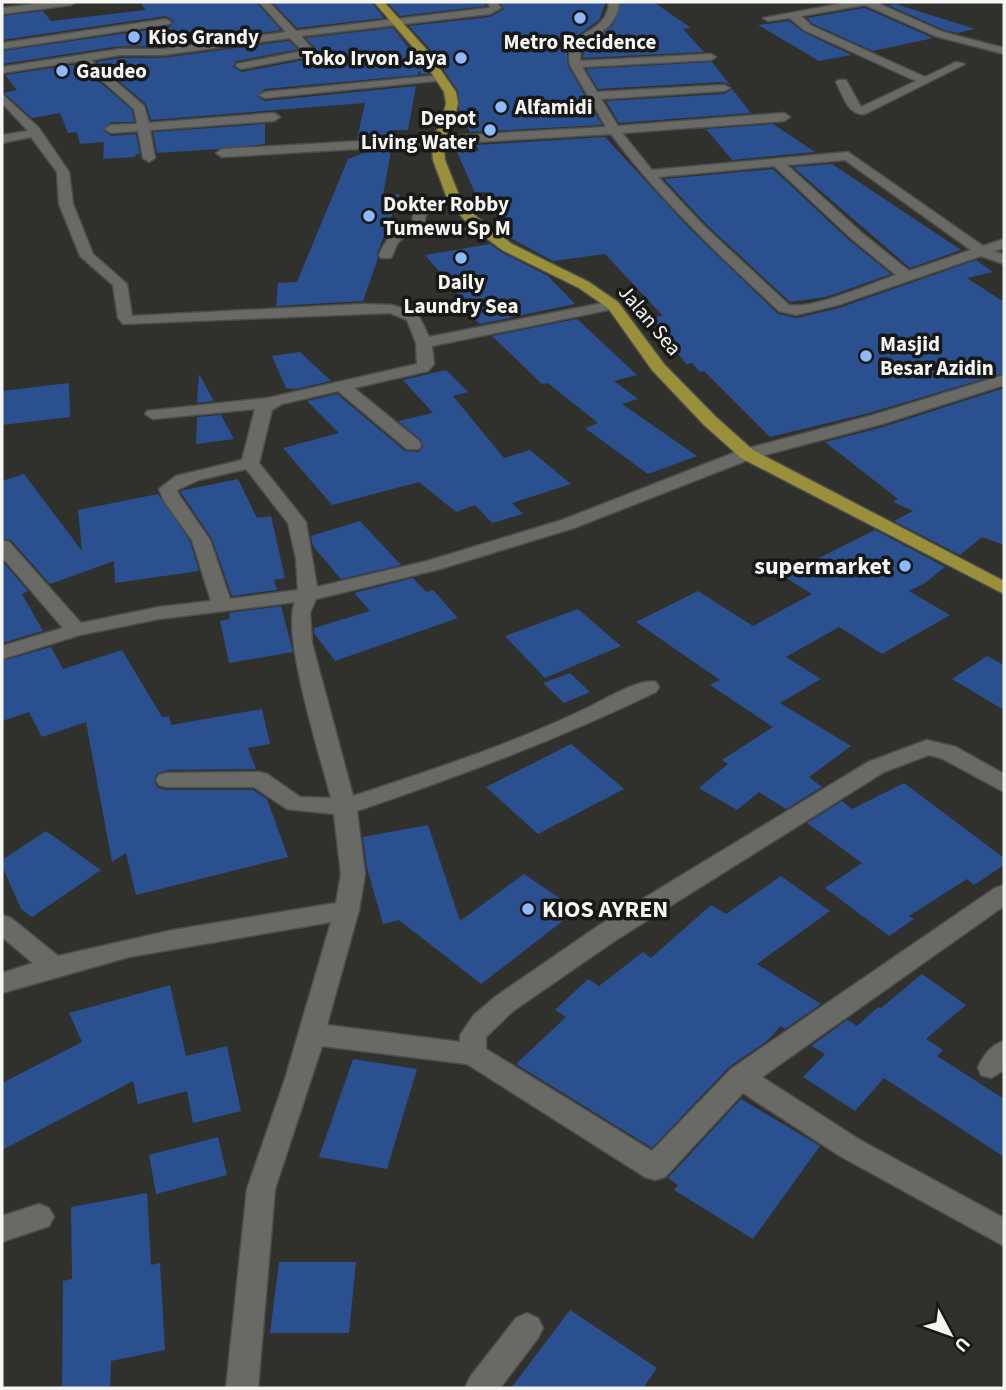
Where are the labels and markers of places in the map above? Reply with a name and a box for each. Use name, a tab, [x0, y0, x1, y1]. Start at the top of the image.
marker: Metro Recidence	[572, 10, 588, 26]
place label: Kios Grandy	[148, 22, 259, 52]
place label: Metro Recidence	[504, 27, 657, 57]
marker: Kios Grandy	[126, 29, 142, 45]
place label: Toko Irvon Jaya	[302, 43, 447, 73]
marker: Toko Irvon Jaya	[453, 50, 469, 66]
place label: Gaudeo	[76, 56, 147, 86]
marker: Gaudeo	[54, 63, 70, 79]
place label: Alfamidi	[514, 92, 592, 122]
marker: Alfamidi	[493, 99, 509, 115]
place label: Depot Living Water	[361, 103, 477, 157]
marker: Depot Living Water	[482, 122, 498, 138]
place label: Dokter Robby Tumewu Sp M	[383, 189, 511, 243]
marker: Dokter Robby Tumewu Sp M	[361, 208, 377, 224]
marker: Daily Laundry Sea	[453, 250, 469, 266]
place label: Daily Laundry Sea	[404, 267, 518, 321]
place label: Masjid Besar Azidin	[880, 329, 994, 383]
marker: Masjid Besar Azidin	[858, 348, 874, 364]
place label: supermarket	[754, 549, 891, 584]
marker: supermarket	[897, 558, 913, 574]
place label: KIOS AYREN	[542, 892, 668, 927]
marker: KIOS AYREN	[520, 901, 536, 917]

